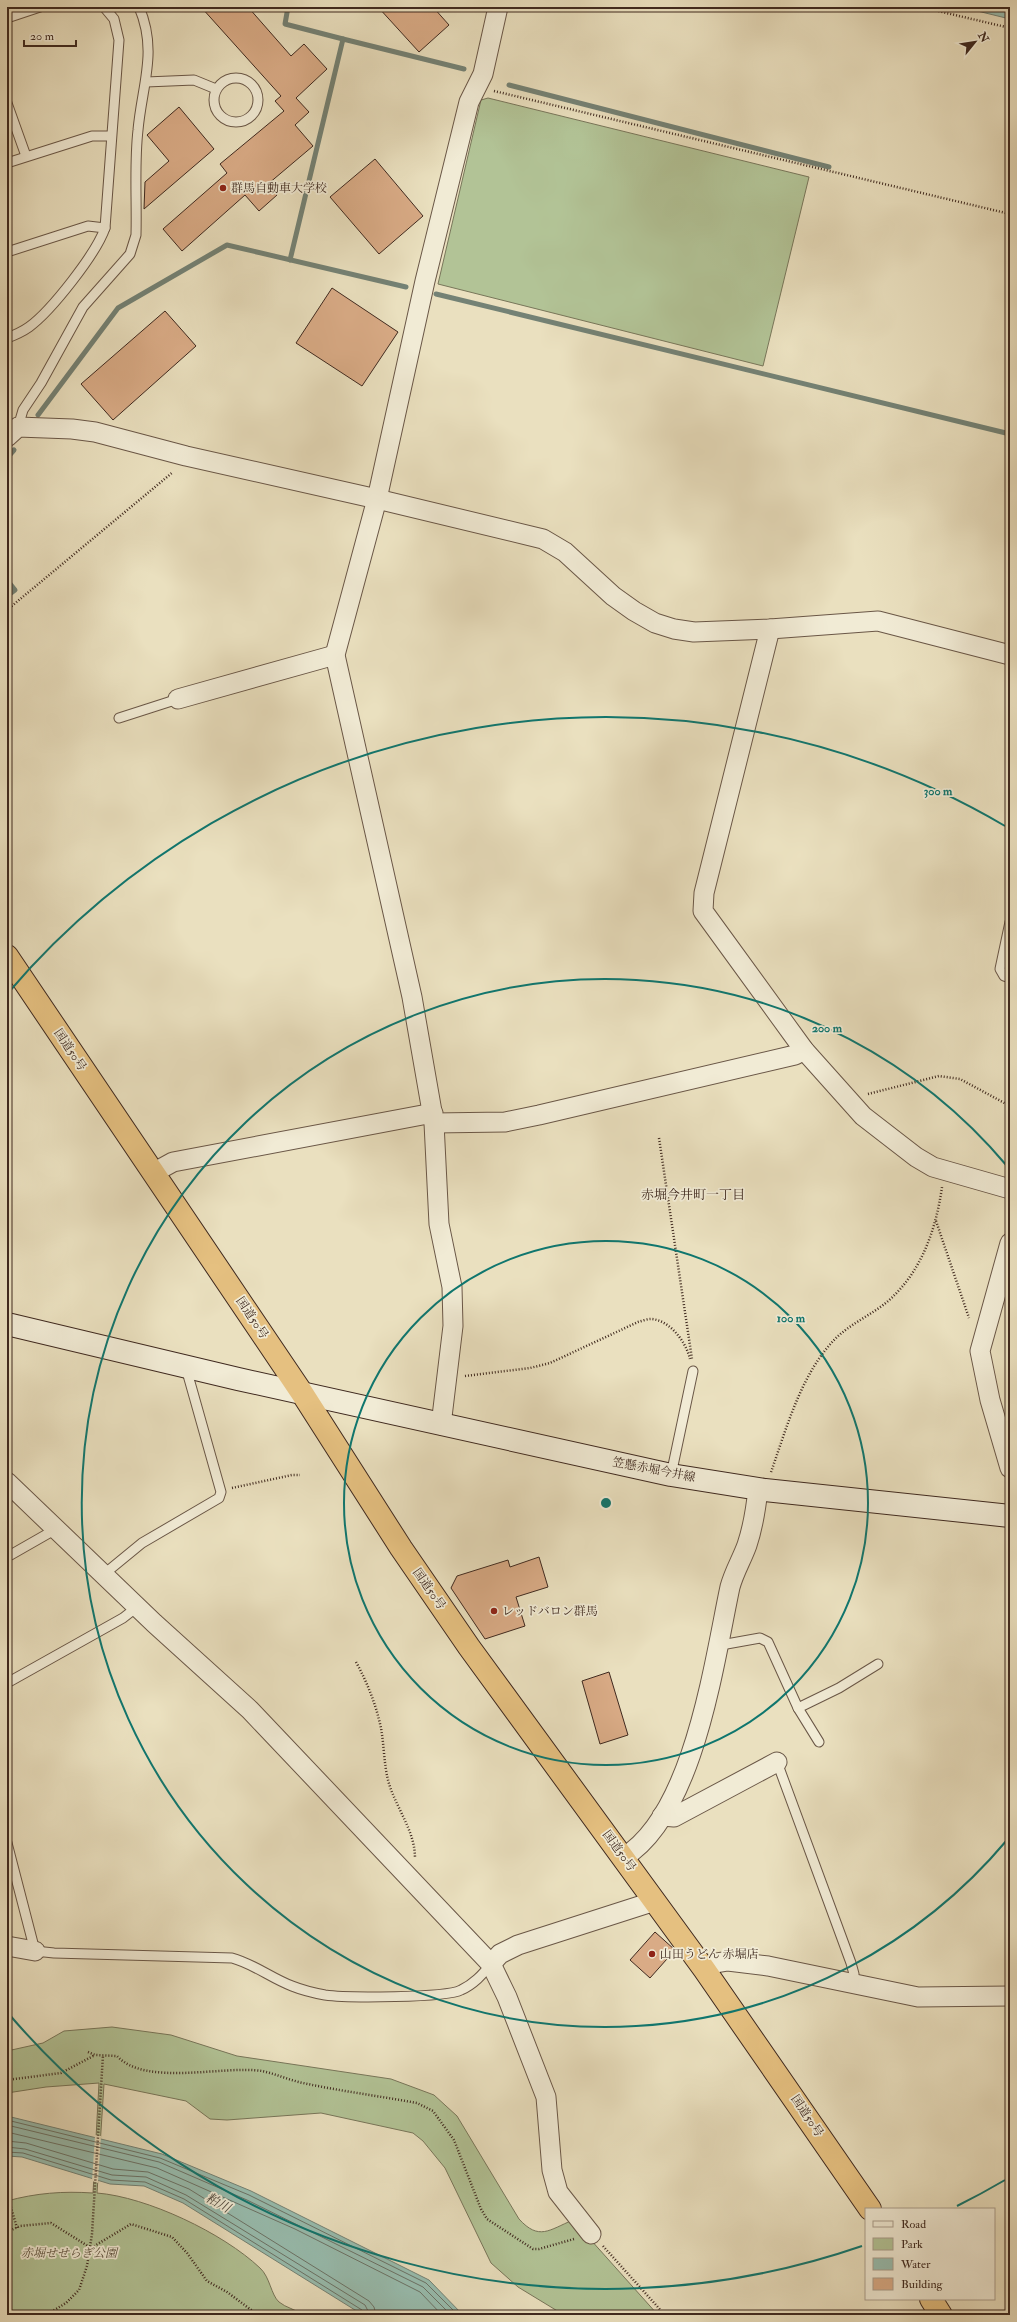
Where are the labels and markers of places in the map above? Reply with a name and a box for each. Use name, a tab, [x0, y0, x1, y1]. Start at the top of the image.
place label: 群馬自動車大学校	[231, 181, 327, 196]
marker: 群馬自動車大学校	[218, 183, 228, 193]
centre of rings	[599, 1496, 613, 1510]
place label: レッドバロン群馬	[502, 1604, 598, 1619]
marker: レッドバロン群馬	[489, 1606, 499, 1616]
place label: 山田うどん 赤堀店	[660, 1947, 759, 1962]
marker: 山田うどん 赤堀店	[647, 1949, 657, 1959]

